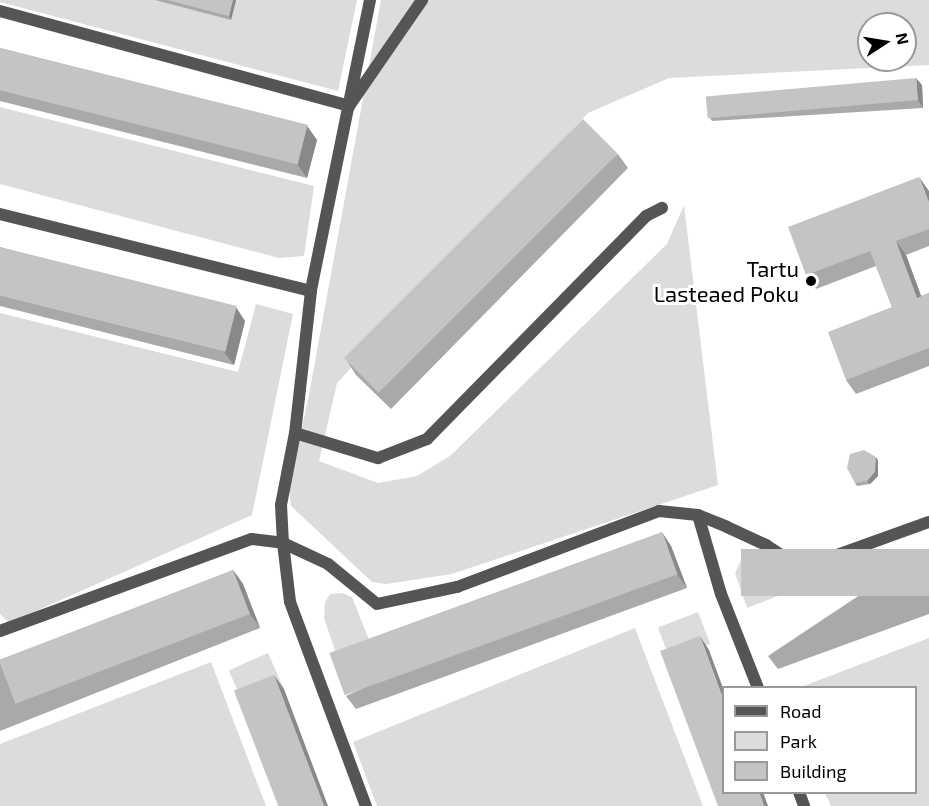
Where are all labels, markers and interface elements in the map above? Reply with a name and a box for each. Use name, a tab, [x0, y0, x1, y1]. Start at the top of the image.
north arrow	[857, 12, 917, 72]
text: N	[893, 31, 914, 46]
place label: Tartu Lasteaed Poku	[654, 255, 799, 306]
marker: Tartu Lasteaed Poku	[804, 274, 818, 288]
legend	[722, 686, 917, 794]
text: Road	[780, 700, 821, 722]
text: Park	[780, 730, 817, 752]
text: Building	[780, 760, 847, 782]

